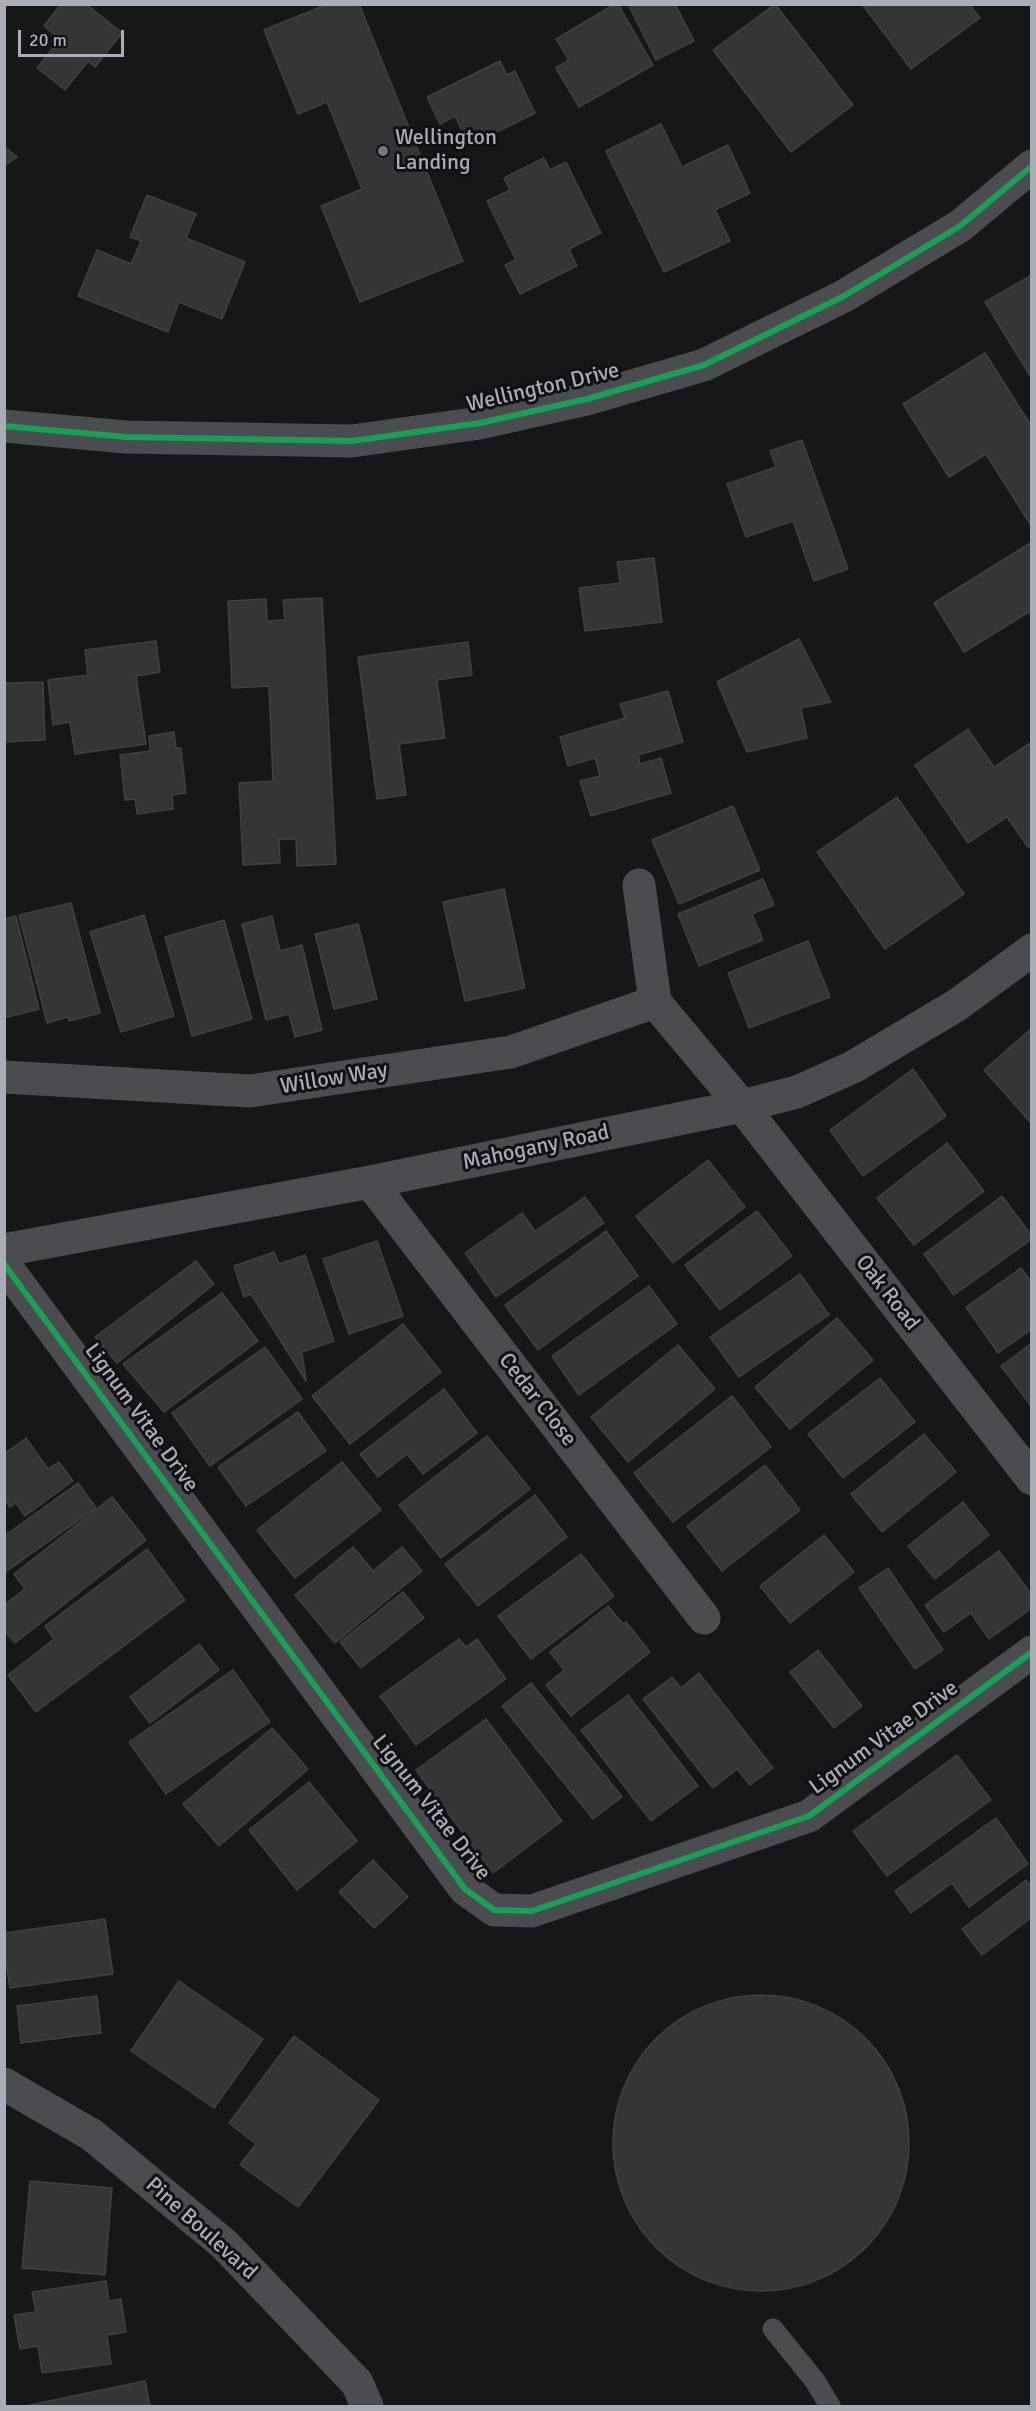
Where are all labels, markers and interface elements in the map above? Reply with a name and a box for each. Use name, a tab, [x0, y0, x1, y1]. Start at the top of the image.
scale bar	[21, 18, 128, 56]
text: 20 m	[29, 29, 67, 51]
place label: Wellington Landing	[395, 125, 497, 176]
marker: Wellington Landing	[376, 144, 390, 158]
street label: Wellington Drive	[464, 358, 622, 418]
street label: Willow Way	[279, 1058, 389, 1100]
street label: Mahogany Road	[460, 1120, 612, 1176]
street label: Oak Road	[849, 1250, 925, 1336]
street label: Lignum Vitae Drive	[78, 1338, 204, 1498]
street label: Cedar Close	[492, 1348, 582, 1452]
street label: Lignum Vitae Drive	[804, 1675, 964, 1801]
street label: Lignum Vitae Drive	[366, 1730, 496, 1886]
street label: Pine Boulevard	[140, 2172, 262, 2286]

